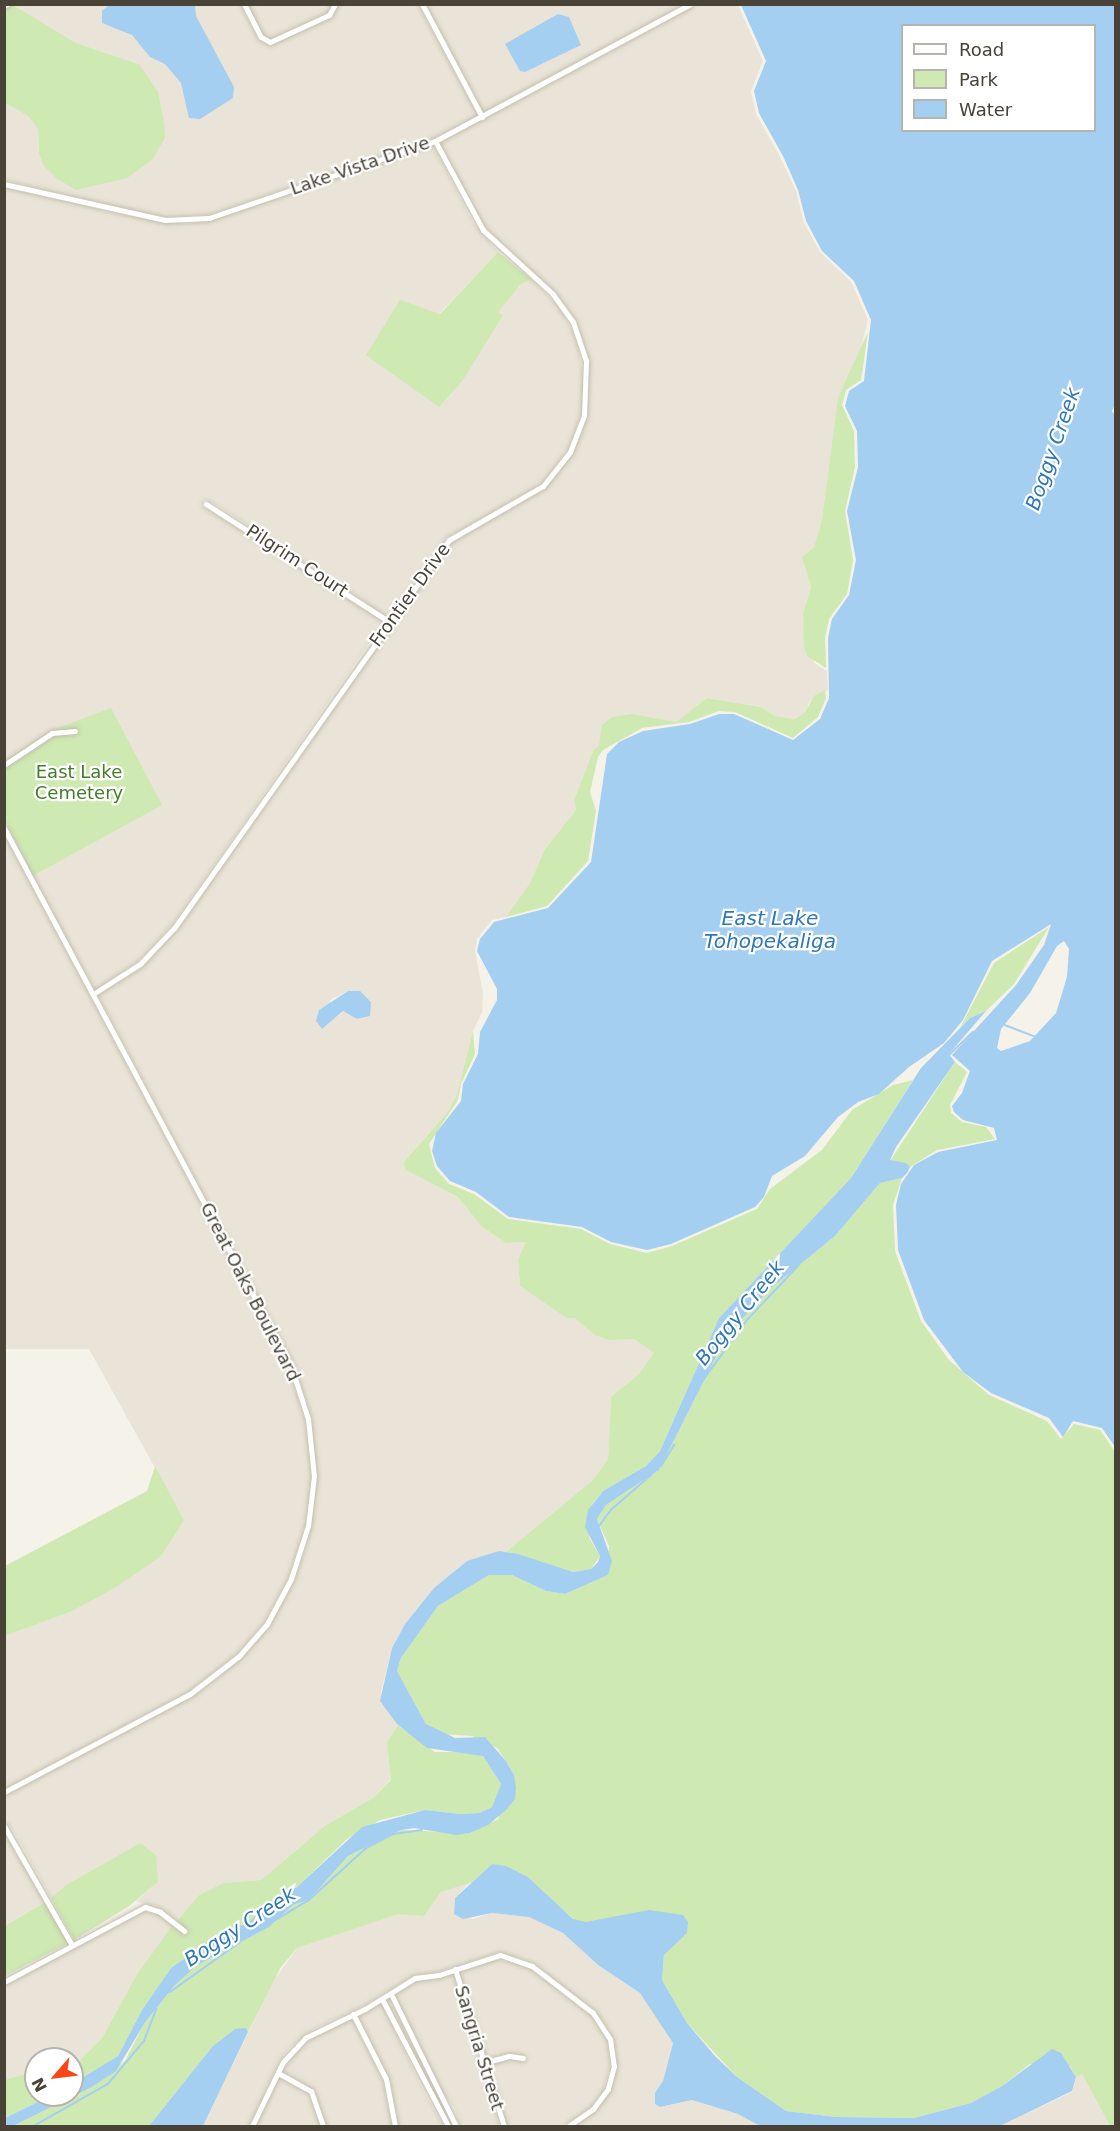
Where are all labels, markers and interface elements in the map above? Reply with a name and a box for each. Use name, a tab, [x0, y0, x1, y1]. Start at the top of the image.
legend	[901, 24, 1096, 132]
text: Road	[959, 39, 1004, 60]
text: Park	[959, 69, 998, 90]
text: Water	[959, 99, 1012, 120]
street label: Lake Vista Drive	[288, 132, 432, 200]
water label: Boggy Creek	[1021, 385, 1085, 513]
street label: Pilgrim Court	[242, 520, 352, 602]
street label: Frontier Drive	[365, 539, 455, 651]
park label: East Lake Cemetery	[35, 762, 123, 804]
water label: East Lake Tohopekaliga	[704, 907, 836, 954]
street label: Great Oaks Boulevard	[196, 1199, 304, 1385]
water label: Boggy Creek	[690, 1256, 790, 1370]
water label: Boggy Creek	[180, 1882, 300, 1972]
street label: Sangria Street	[450, 1983, 508, 2113]
north arrow	[24, 2047, 84, 2107]
text: N	[28, 2074, 51, 2095]

